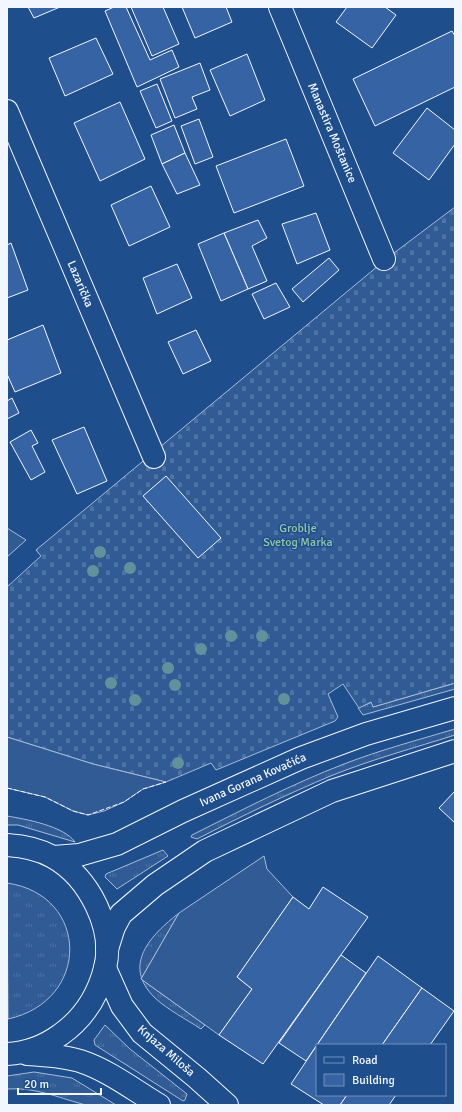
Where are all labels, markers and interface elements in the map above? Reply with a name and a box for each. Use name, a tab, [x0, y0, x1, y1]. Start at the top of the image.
street label: Manastira Moštanice	[304, 81, 360, 185]
street label: Lazarička	[63, 258, 97, 310]
park label: Groblje Svetog Marka	[263, 521, 333, 550]
street label: Ivana Gorana Kovačića	[197, 750, 309, 810]
street label: Knjaza Miloša	[134, 1022, 198, 1080]
legend	[316, 1044, 446, 1096]
text: Road	[352, 1053, 378, 1068]
scale bar	[18, 1070, 101, 1096]
text: Building	[352, 1073, 395, 1088]
text: 20 m	[24, 1077, 49, 1092]

